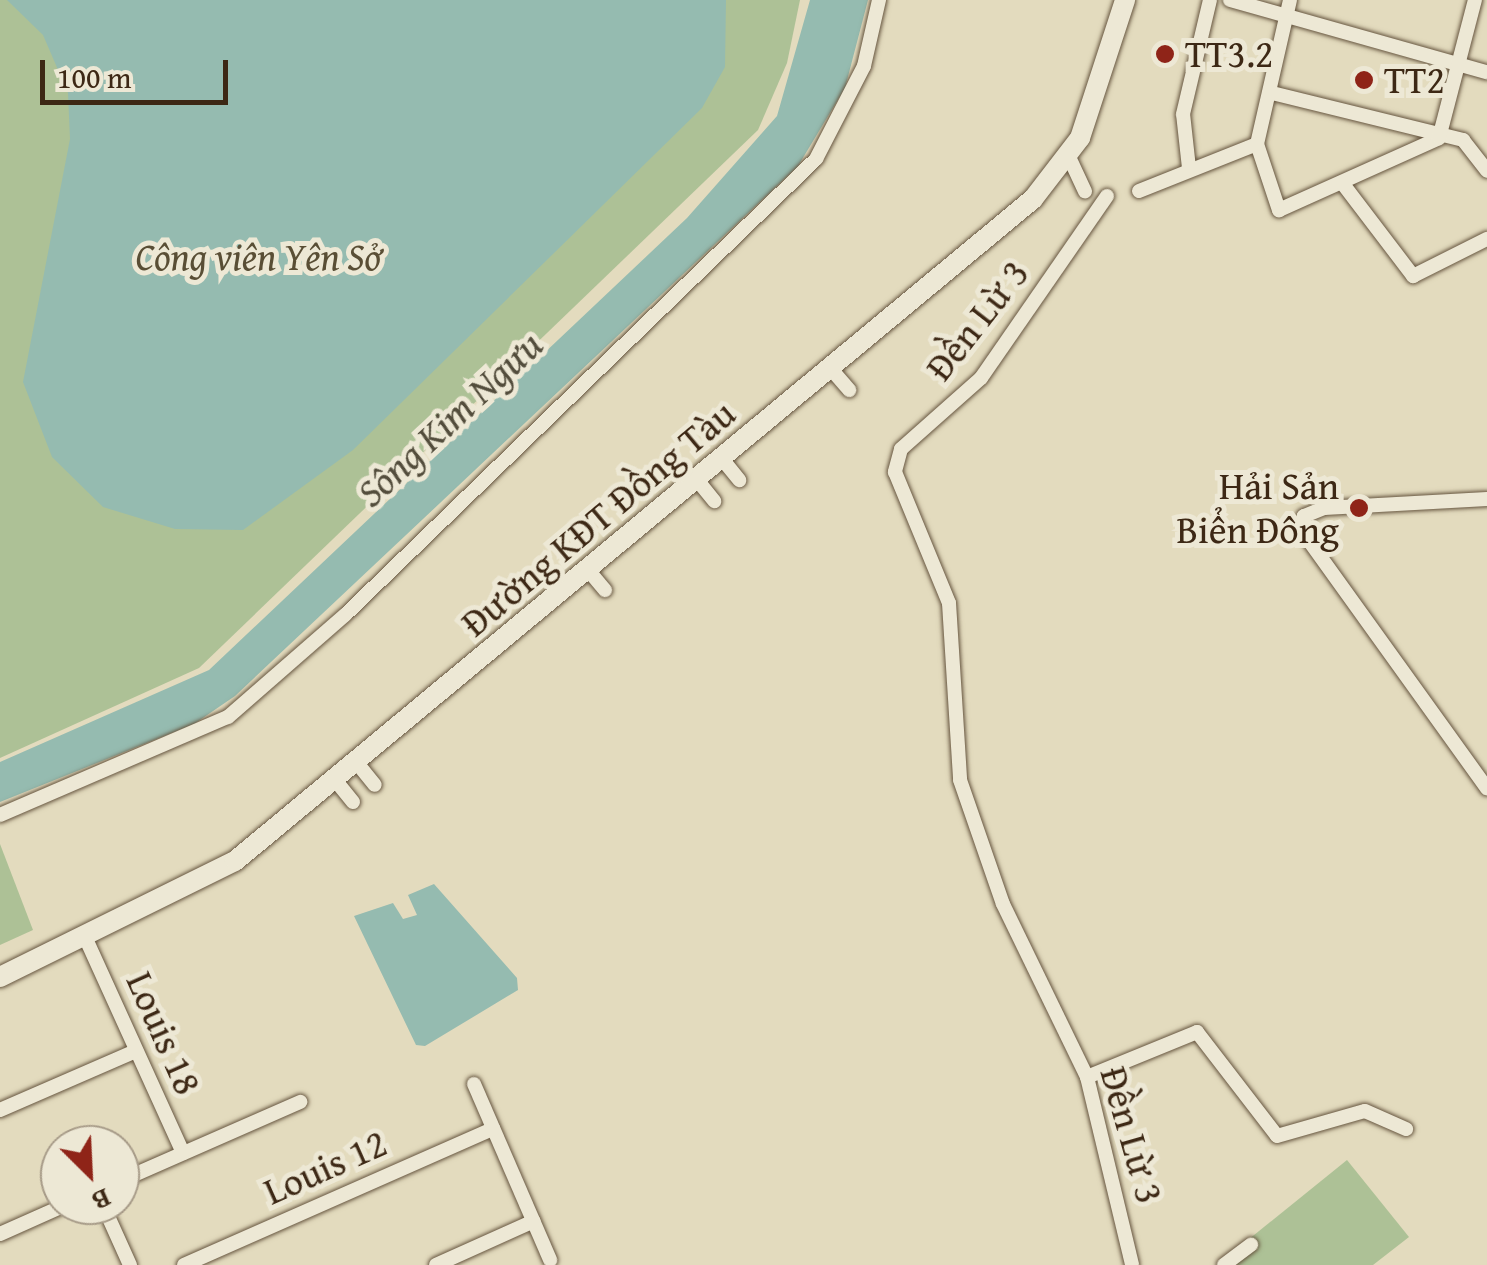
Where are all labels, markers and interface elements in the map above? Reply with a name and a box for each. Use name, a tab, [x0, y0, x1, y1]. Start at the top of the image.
place label: TT3.2	[1185, 31, 1273, 77]
scale bar	[45, 40, 232, 102]
marker: TT3.2	[1154, 43, 1176, 65]
text: 100 m	[57, 55, 131, 99]
place label: TT2	[1384, 57, 1445, 103]
marker: TT2	[1353, 69, 1375, 91]
park label: Công viên Yên Sở	[136, 234, 382, 280]
street label: Đền Lừ 3	[916, 251, 1038, 389]
water label: Sông Kim Ngưu	[346, 320, 552, 516]
street label: Đường KĐT Đồng Tàu	[452, 390, 744, 646]
place label: Hải Sản Biển Đông	[1177, 463, 1339, 552]
marker: Hải Sản Biển Đông	[1348, 497, 1370, 519]
street label: Louis 18	[117, 965, 211, 1101]
street label: Đền Lừ 3	[1091, 1061, 1173, 1209]
street label: Louis 12	[257, 1120, 393, 1214]
north arrow	[40, 1125, 140, 1225]
text: B	[85, 1179, 118, 1223]

